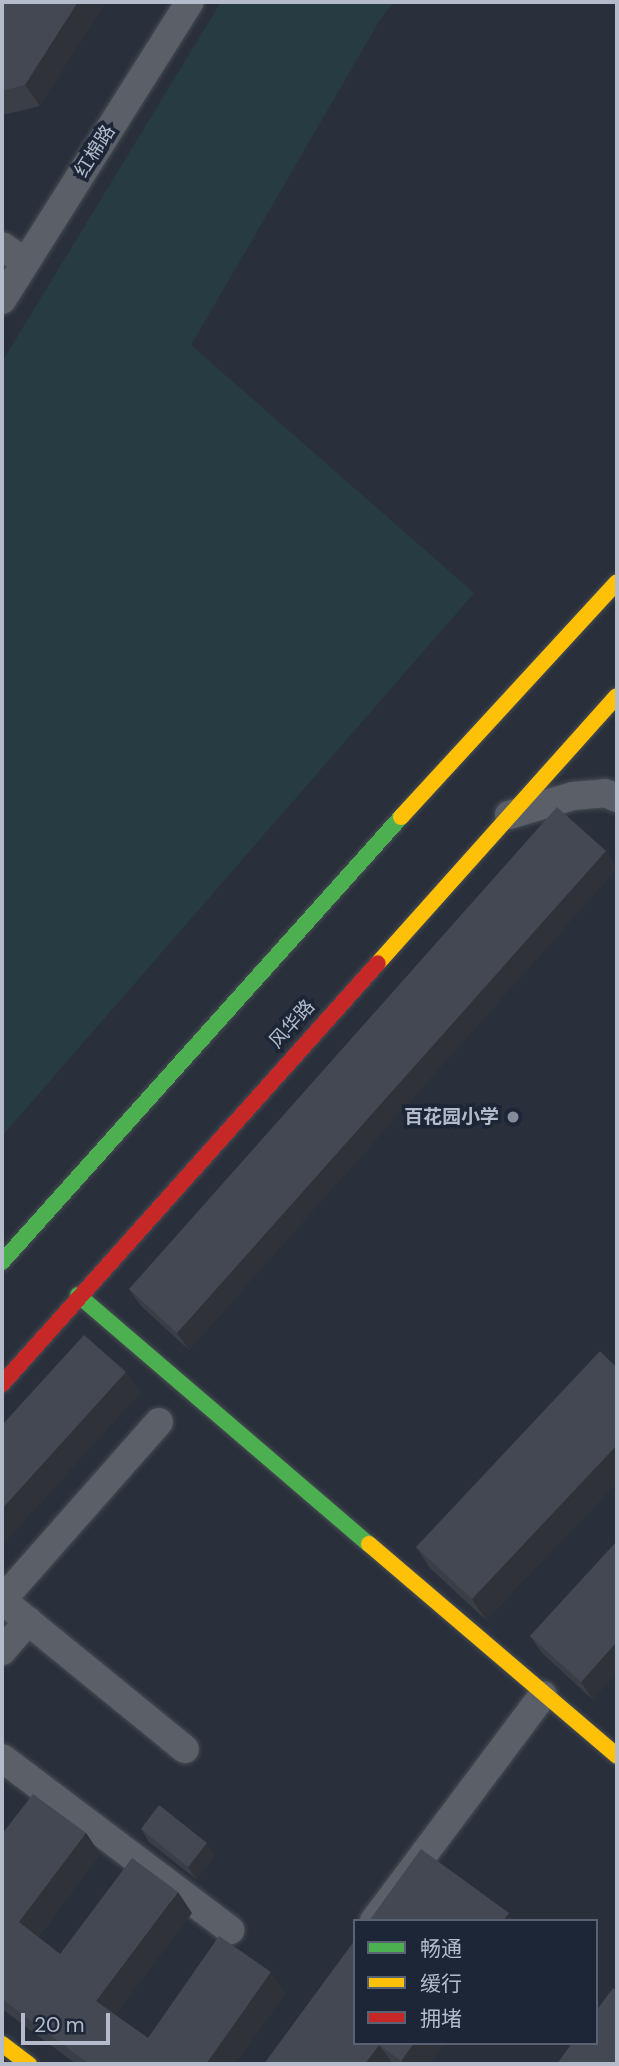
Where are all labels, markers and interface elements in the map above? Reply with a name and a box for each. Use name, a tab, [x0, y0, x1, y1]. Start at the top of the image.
street label: 红棉路	[70, 121, 120, 181]
street label: 风华路	[264, 995, 320, 1053]
place label: 百花园小学	[404, 1106, 499, 1128]
marker: 百花园小学	[505, 1109, 521, 1125]
legend	[353, 1919, 598, 2045]
text: 畅通	[420, 1935, 462, 1963]
text: 缓行	[420, 1970, 462, 1998]
scale bar	[24, 2000, 114, 2044]
text: 拥堵	[420, 2005, 462, 2033]
text: 20 m	[34, 2011, 85, 2039]

